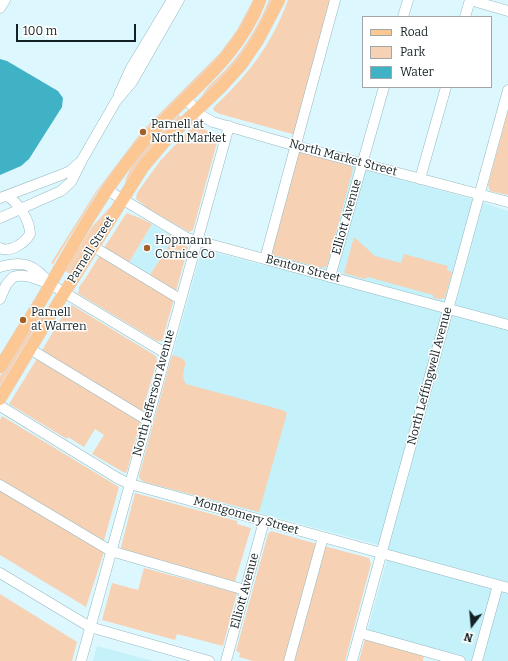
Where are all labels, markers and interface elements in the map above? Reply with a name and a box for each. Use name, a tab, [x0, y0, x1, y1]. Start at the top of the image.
scale bar	[18, 16, 138, 42]
legend	[362, 16, 492, 88]
text: 100 m	[23, 24, 57, 38]
text: Road	[400, 25, 428, 39]
text: Park	[400, 45, 425, 59]
text: Water	[400, 65, 434, 79]
place label: Parnell at North Market	[151, 118, 226, 146]
marker: Parnell at North Market	[138, 127, 148, 137]
street label: North Market Street	[287, 137, 399, 179]
street label: Elliott Avenue	[329, 177, 365, 257]
street label: Parnell Street	[65, 214, 117, 286]
place label: Hopmann Cornice Co	[155, 234, 215, 262]
marker: Hopmann Cornice Co	[142, 243, 152, 253]
street label: Benton Street	[264, 252, 342, 286]
street label: North Leffingwell Avenue	[405, 305, 455, 447]
place label: Parnell at Warren	[31, 306, 86, 334]
marker: Parnell at Warren	[18, 315, 28, 325]
street label: North Jefferson Avenue	[130, 328, 178, 458]
street label: Montgomery Street	[192, 494, 300, 538]
street label: Elliott Avenue	[228, 551, 262, 631]
north arrow	[452, 605, 492, 645]
text: N	[463, 630, 474, 644]

